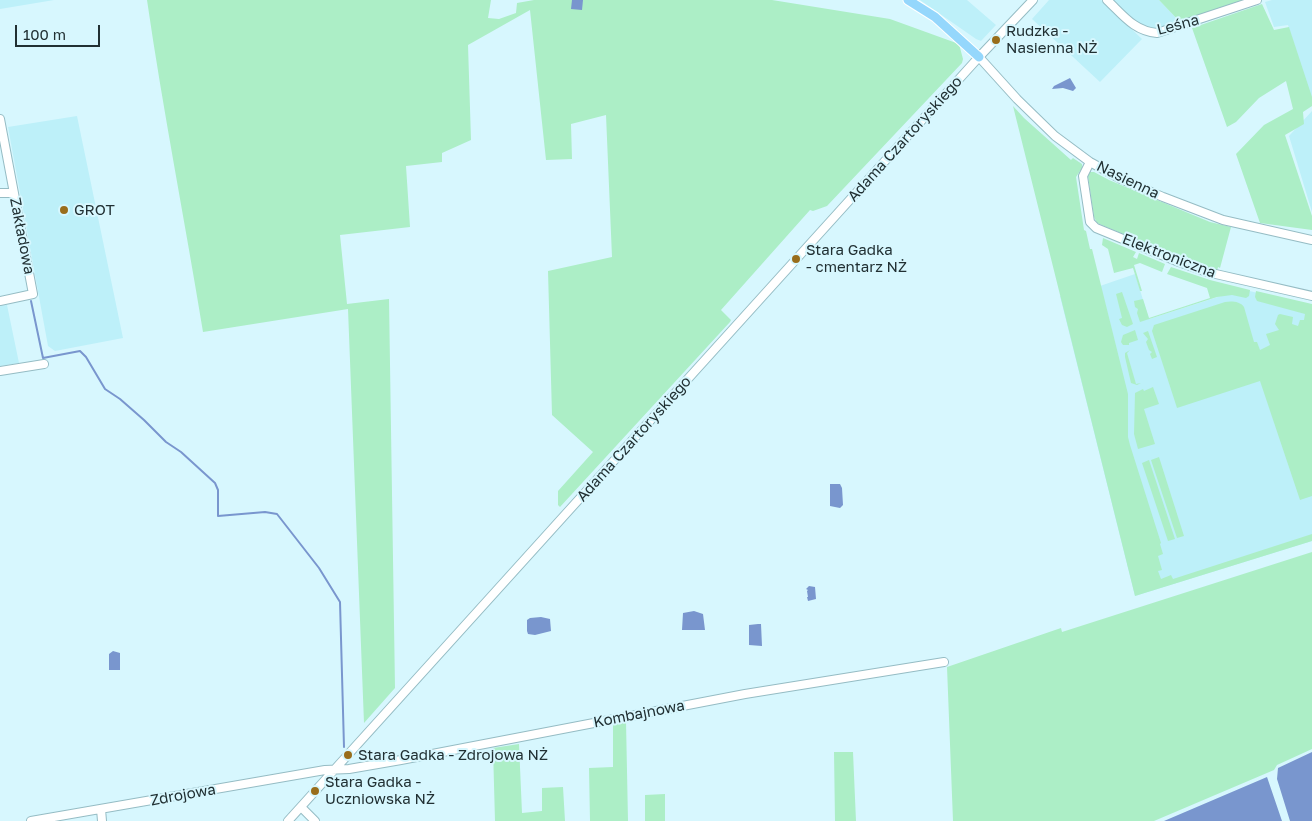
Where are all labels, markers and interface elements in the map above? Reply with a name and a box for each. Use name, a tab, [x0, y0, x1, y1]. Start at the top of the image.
street label: Leśna	[1155, 11, 1201, 39]
scale bar	[18, 15, 102, 47]
place label: Rudzka - Nasienna NŻ	[1006, 22, 1098, 57]
text: 100 m	[23, 25, 66, 43]
marker: Rudzka - Nasienna NŻ	[990, 34, 1002, 46]
street label: Adama Czartoryskiego	[844, 73, 966, 205]
street label: Nasienna	[1094, 157, 1162, 203]
street label: Zakładowa	[6, 196, 38, 276]
place label: GROT	[74, 201, 115, 219]
marker: GROT	[58, 204, 70, 216]
street label: Elektroniczna	[1120, 230, 1218, 282]
place label: Stara Gadka - cmentarz NŻ	[806, 241, 907, 276]
marker: Stara Gadka - cmentarz NŻ	[790, 253, 802, 265]
street label: Adama Czartoryskiego	[573, 373, 695, 505]
street label: Kombajnowa	[592, 696, 686, 732]
place label: Stara Gadka - Zdrojowa NŻ	[358, 746, 548, 764]
marker: Stara Gadka - Zdrojowa NŻ	[342, 749, 354, 761]
place label: Stara Gadka - Uczniowska NŻ	[325, 773, 435, 808]
street label: Zdrojowa	[149, 780, 217, 810]
marker: Stara Gadka - Uczniowska NŻ	[309, 785, 321, 797]

